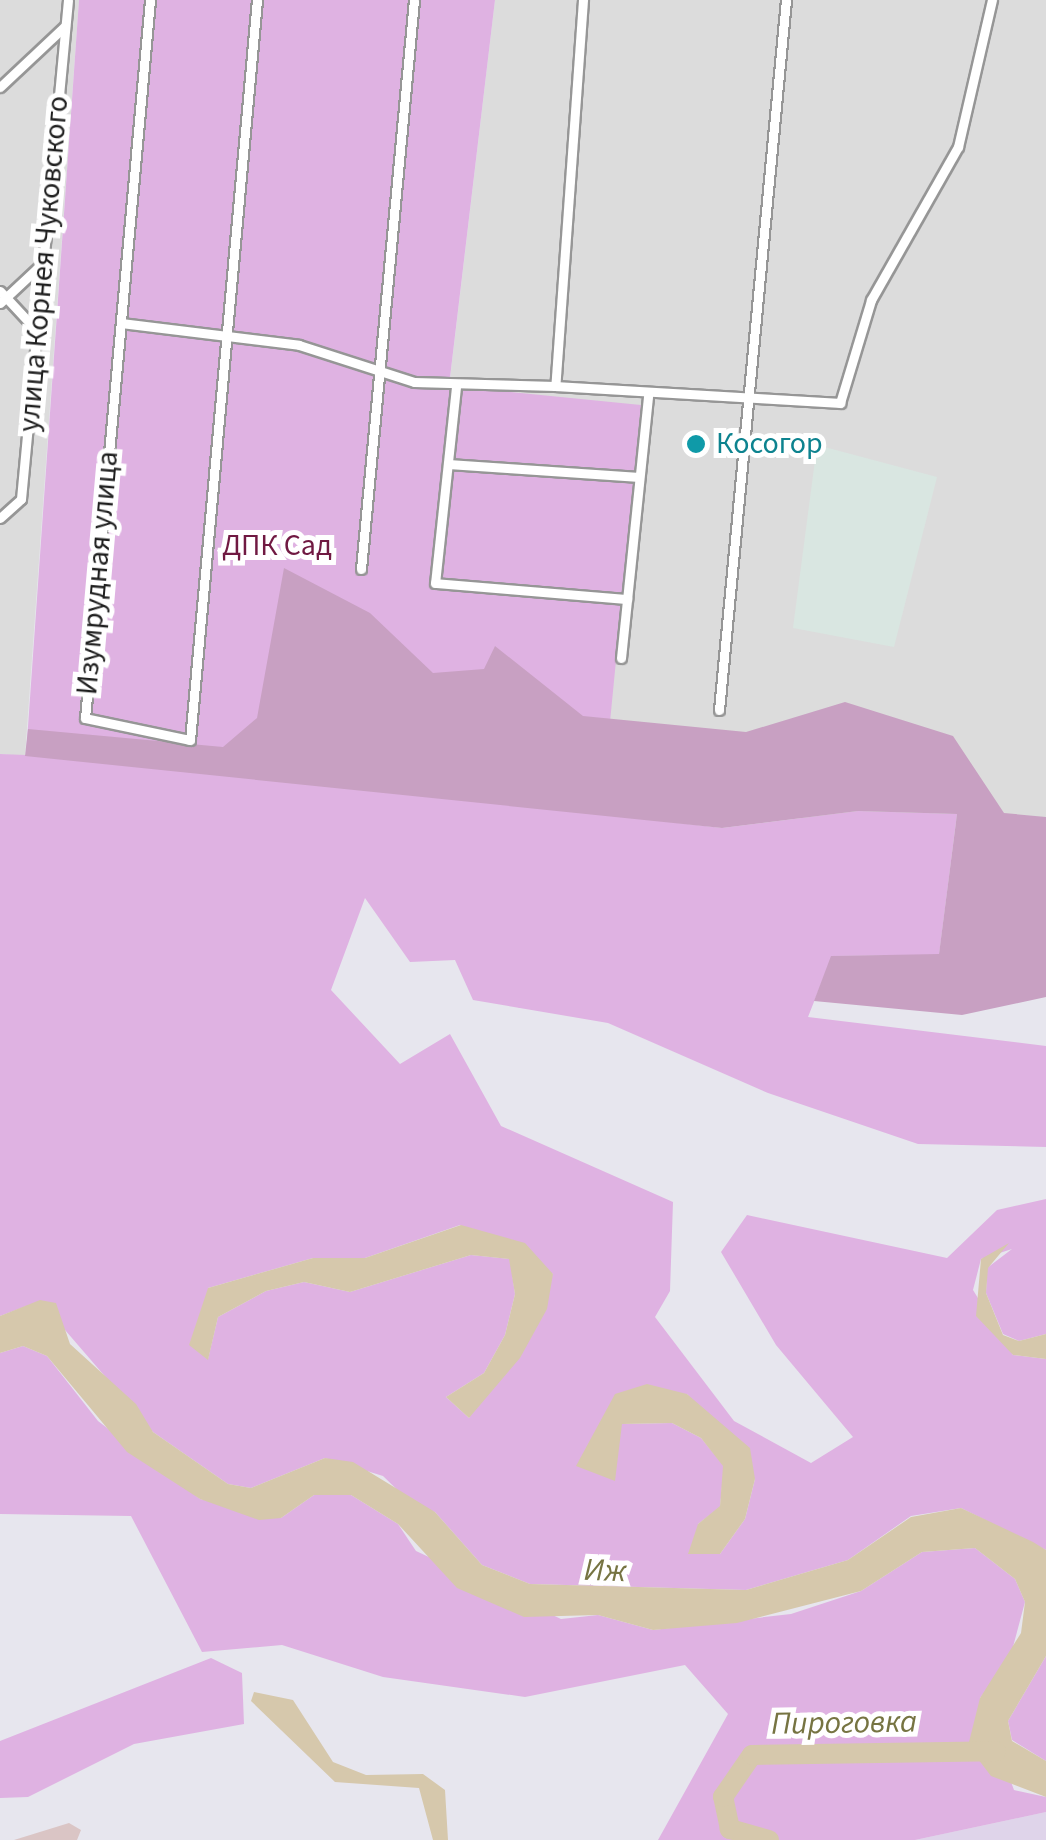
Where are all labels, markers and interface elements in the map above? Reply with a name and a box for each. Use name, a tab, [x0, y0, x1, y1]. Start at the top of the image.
street label: улица Корнея Чуковского	[11, 95, 77, 433]
place label: Косогор	[716, 426, 823, 462]
marker: Косогор	[685, 433, 707, 455]
street label: Изумрудная улица	[69, 450, 127, 696]
park label: ДПК Сад	[222, 528, 332, 564]
water label: Иж	[583, 1551, 627, 1591]
water label: Пироговка	[771, 1703, 917, 1743]

